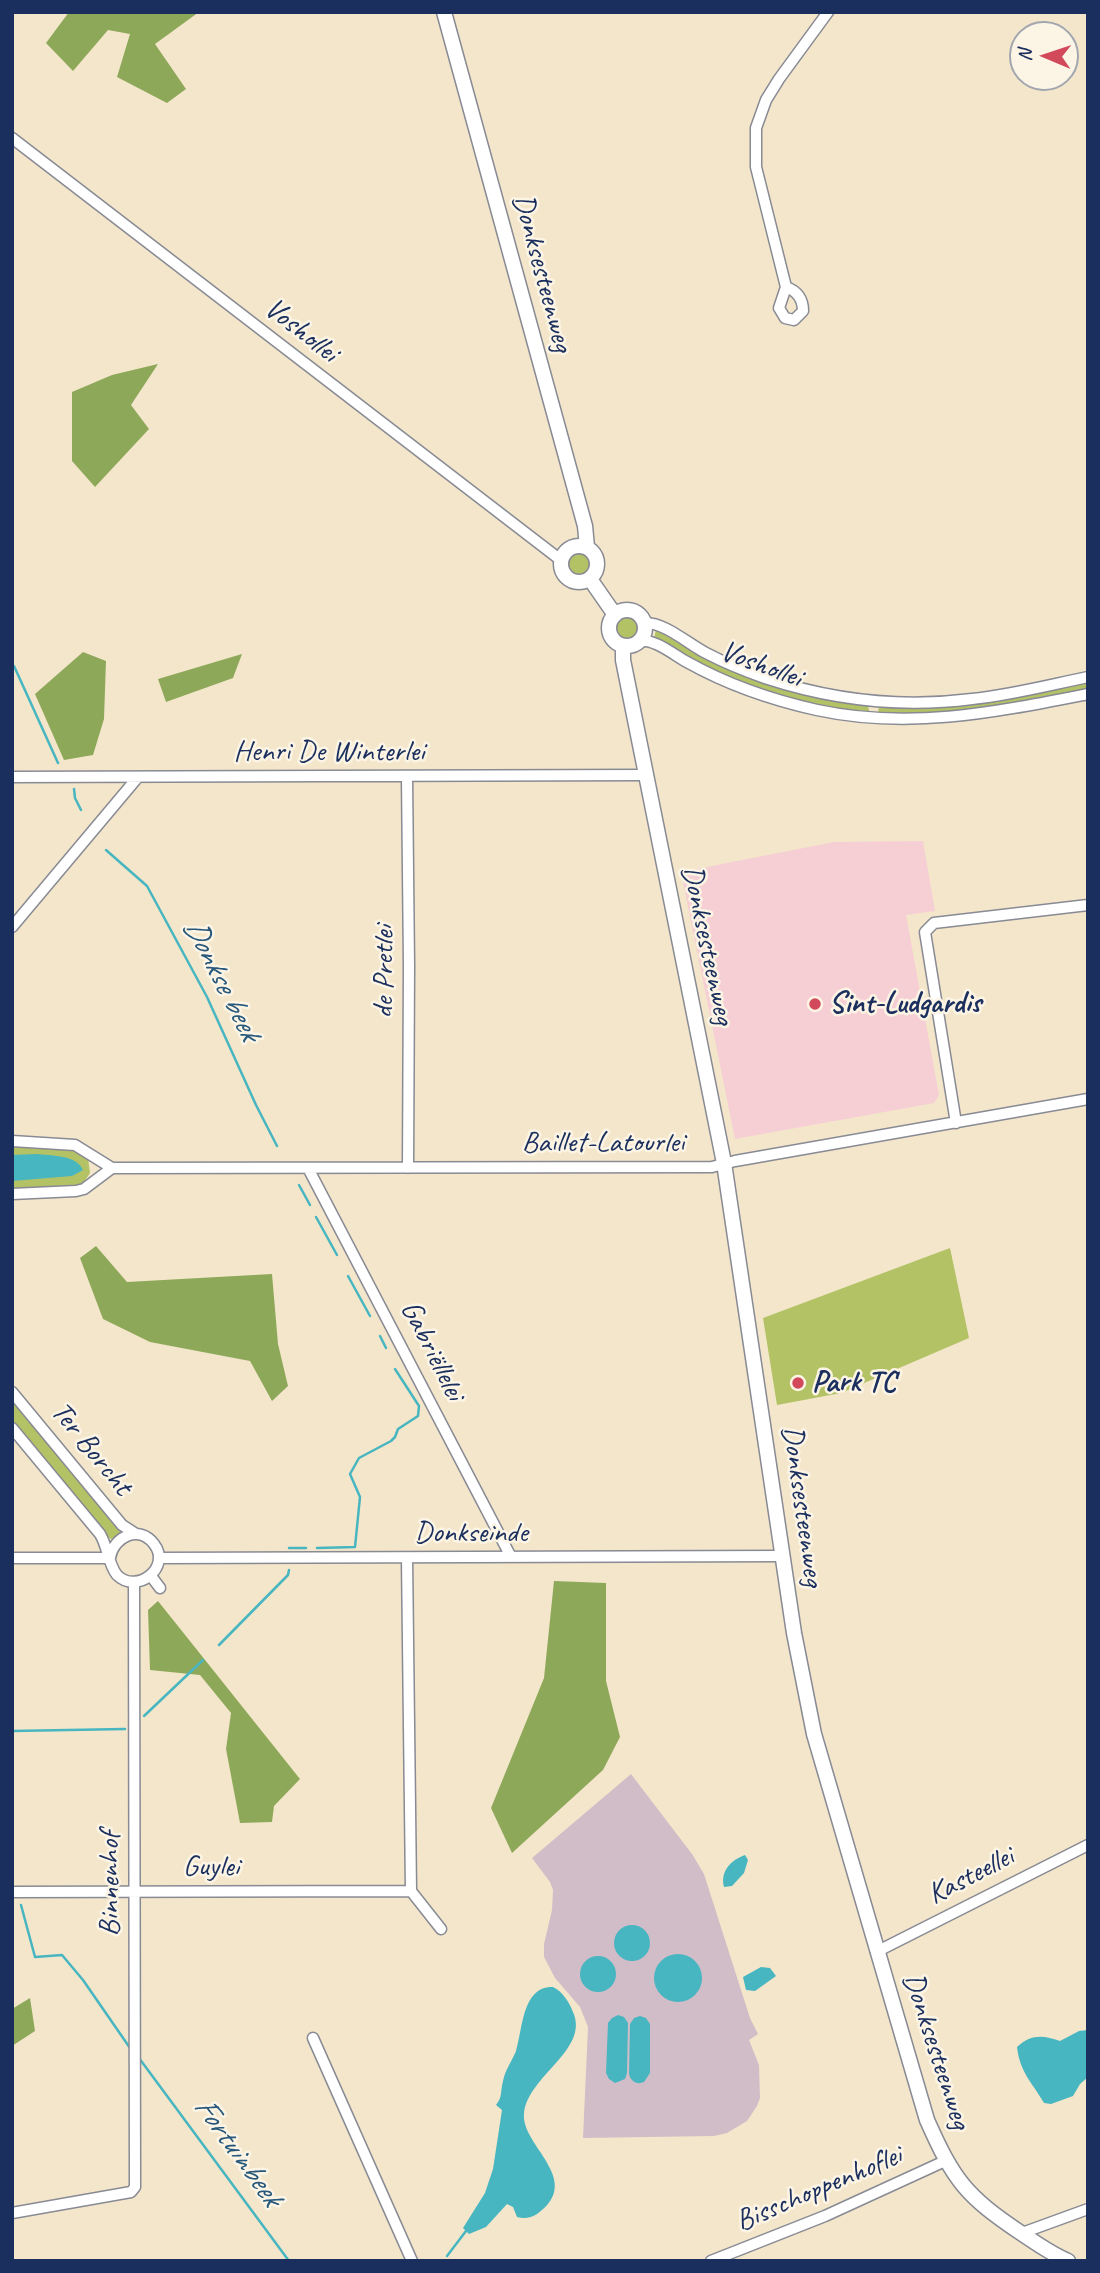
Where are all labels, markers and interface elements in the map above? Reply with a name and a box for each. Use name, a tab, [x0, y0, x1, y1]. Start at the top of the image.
north arrow	[1009, 21, 1079, 91]
text: N	[1013, 49, 1037, 62]
street label: Donksesteenweg	[504, 190, 580, 356]
street label: Voshollei	[257, 291, 345, 371]
street label: Voshollei	[715, 634, 807, 696]
street label: Henri De Winterlei	[234, 734, 424, 770]
street label: Donksesteenweg	[673, 862, 741, 1028]
water label: Donkse beek	[174, 913, 268, 1047]
street label: de Pretlei	[366, 925, 402, 1019]
place label: Sint-Ludgardis	[829, 986, 981, 1022]
marker: Sint-Ludgardis	[807, 996, 823, 1012]
street label: Baillet-Latourlei	[522, 1125, 684, 1161]
street label: Gabriëllelei	[392, 1295, 472, 1407]
place label: Park TC	[812, 1365, 896, 1401]
marker: Park TC	[790, 1375, 806, 1391]
street label: Ter Borcht	[42, 1395, 140, 1503]
street label: Donksesteenweg	[773, 1423, 831, 1589]
street label: Donkseinde	[414, 1515, 528, 1551]
street label: Binnenhof	[92, 1832, 128, 1936]
street label: Kasteellei	[922, 1839, 1020, 1913]
street label: Guylei	[183, 1849, 239, 1885]
street label: Donksesteenweg	[894, 1969, 978, 2133]
water label: Fortuinbeek	[184, 2090, 290, 2214]
street label: Bisschoppenhoflei	[731, 2138, 907, 2240]

